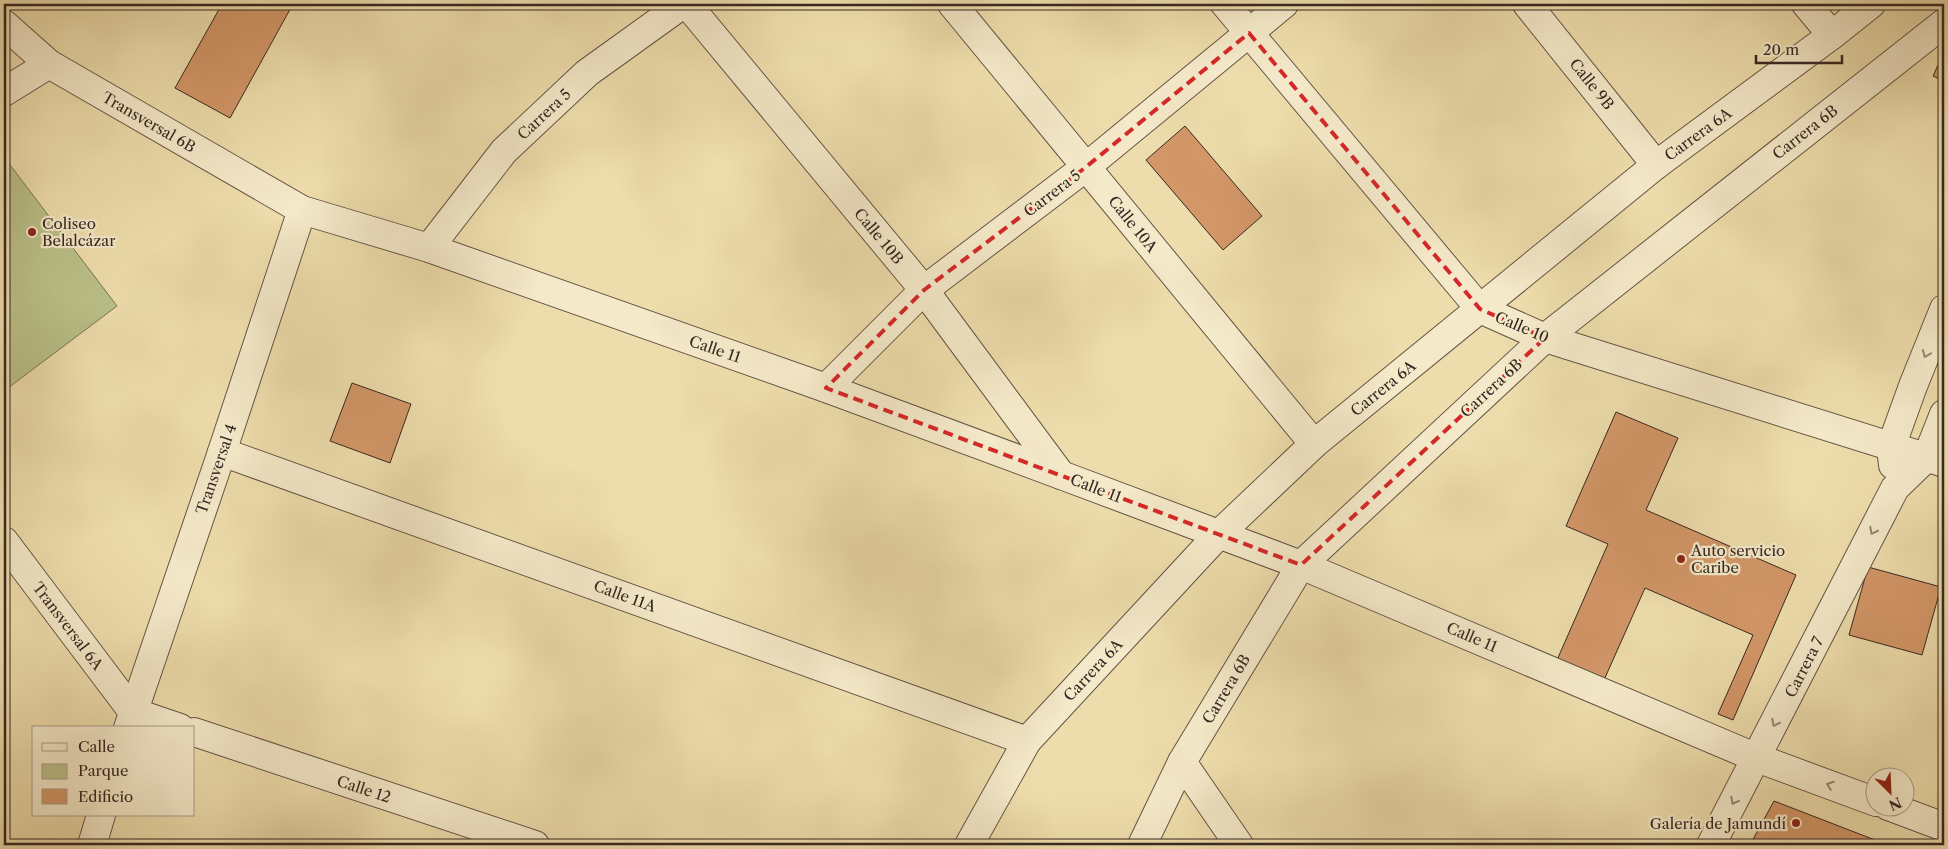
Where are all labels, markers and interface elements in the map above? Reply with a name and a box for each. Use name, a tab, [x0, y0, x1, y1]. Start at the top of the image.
scale bar	[1756, 32, 1842, 64]
text: 20 m	[1763, 40, 1799, 59]
street label: Calle 9B	[1566, 55, 1618, 113]
street label: Carrera 5	[513, 84, 575, 144]
street label: Transversal 6B	[99, 88, 199, 156]
street label: Carrera 6B	[1769, 101, 1841, 163]
street label: Carrera 6A	[1661, 103, 1736, 165]
street label: Carrera 5	[1020, 165, 1084, 221]
street label: Calle 10A	[1104, 192, 1162, 257]
street label: Calle 10B	[850, 204, 908, 268]
place label: Coliseo Belalcázar	[42, 214, 116, 250]
marker: Coliseo Belalcázar	[26, 226, 38, 238]
street label: Calle 10	[1492, 307, 1552, 347]
street label: Calle 11	[687, 331, 744, 367]
one-way arrow	[1921, 349, 1932, 358]
street label: Carrera 6A	[1347, 355, 1420, 420]
street label: Carrera 6B	[1456, 355, 1526, 421]
street label: Transversal 4	[192, 421, 240, 517]
street label: Calle 11	[1068, 470, 1125, 507]
one-way arrow	[1869, 526, 1879, 535]
place label: Auto servicio Caribe	[1690, 541, 1785, 577]
marker: Auto servicio Caribe	[1675, 553, 1687, 565]
street label: Calle 11A	[591, 576, 660, 616]
street label: Transversal 6A	[29, 578, 108, 675]
street label: Calle 11	[1444, 618, 1501, 656]
street label: Carrera 7	[1781, 633, 1828, 701]
street label: Carrera 6A	[1059, 634, 1127, 705]
street label: Carrera 6B	[1198, 651, 1254, 727]
one-way arrow	[1771, 718, 1781, 727]
legend	[32, 726, 195, 816]
text: Calle	[78, 737, 115, 756]
text: Parque	[78, 761, 128, 780]
north arrow	[1866, 766, 1916, 816]
street label: Calle 12	[335, 771, 393, 807]
one-way arrow	[1826, 781, 1835, 791]
text: Edificio	[78, 787, 133, 806]
text: N	[1886, 793, 1905, 815]
one-way arrow	[1731, 796, 1741, 805]
place label: Galería de Jamundí	[1650, 814, 1786, 833]
marker: Galería de Jamundí	[1790, 817, 1802, 829]

